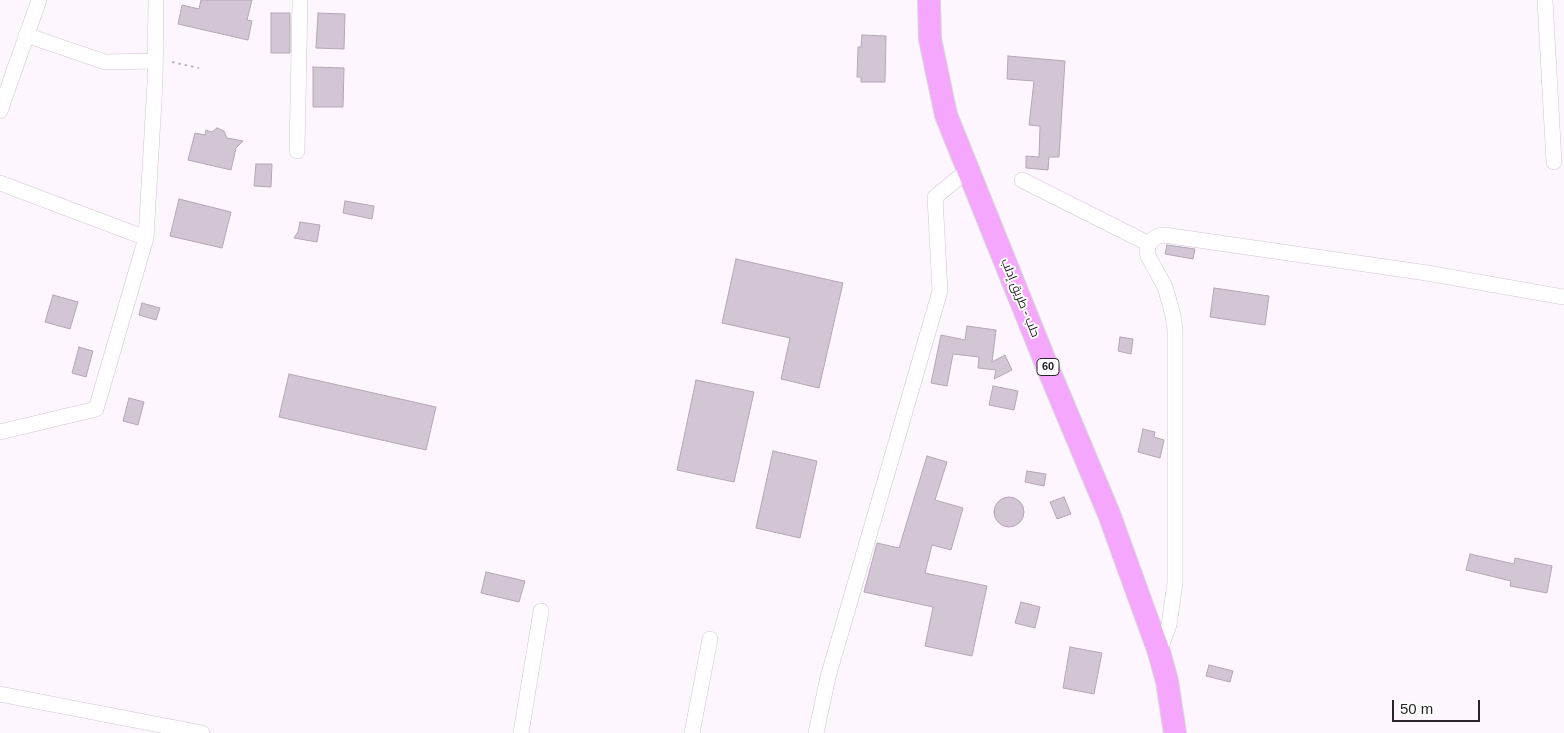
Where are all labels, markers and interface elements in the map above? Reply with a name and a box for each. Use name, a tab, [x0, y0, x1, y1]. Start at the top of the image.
street label: حلب - طريق إدلب	[998, 257, 1042, 339]
road number: 60	[1037, 358, 1059, 376]
scale bar	[1394, 690, 1482, 722]
text: 50 m	[1400, 700, 1433, 717]

